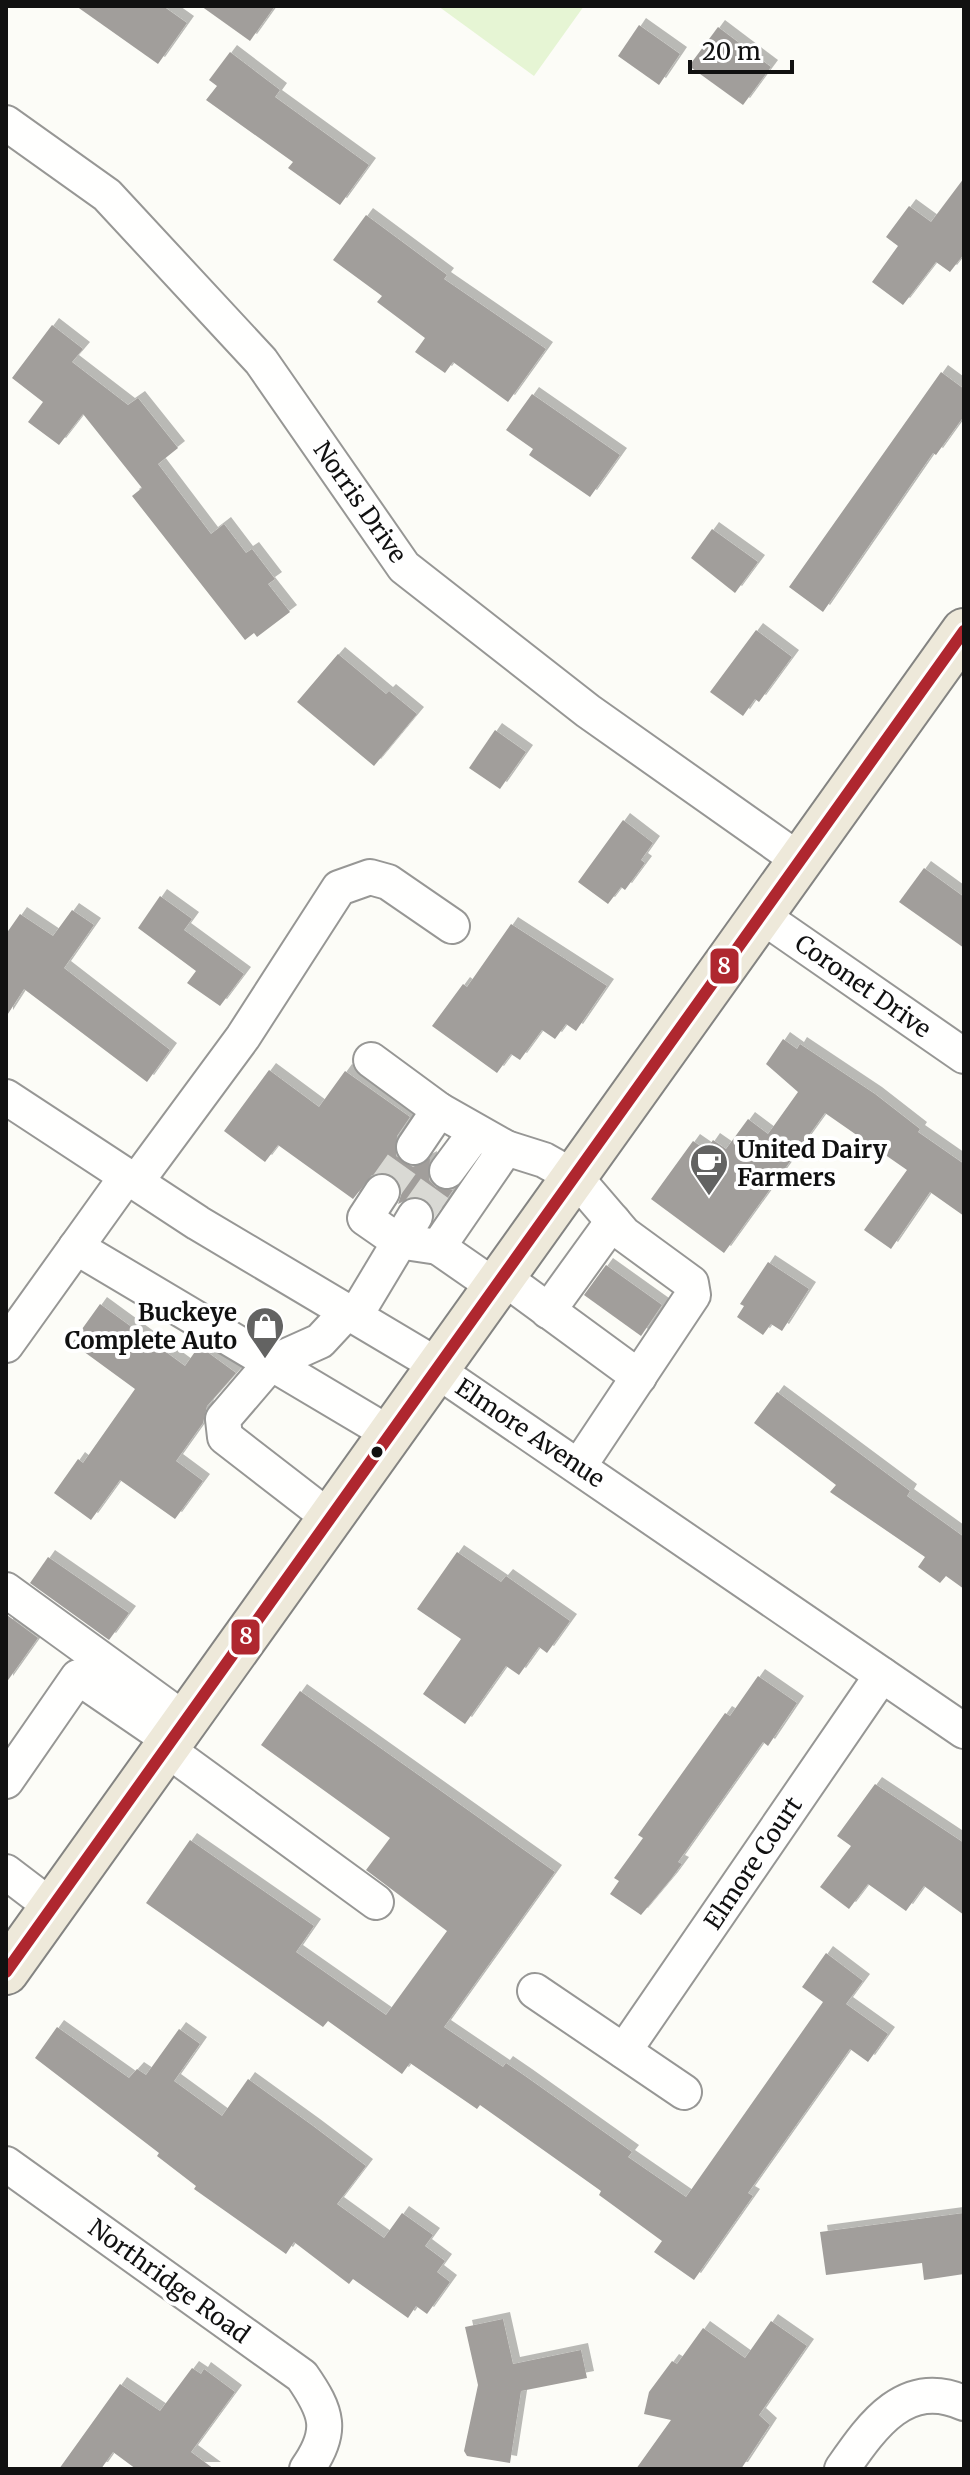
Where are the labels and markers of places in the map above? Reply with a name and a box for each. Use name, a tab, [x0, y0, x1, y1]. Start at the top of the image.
place label: United Dairy Farmers	[737, 1134, 888, 1193]
cafe icon: United Dairy Farmers	[688, 1142, 730, 1197]
place label: Buckeye Complete Auto	[65, 1297, 237, 1356]
shop icon: Buckeye Complete Auto	[244, 1305, 286, 1360]
unlabelled marker	[369, 1444, 385, 1460]

